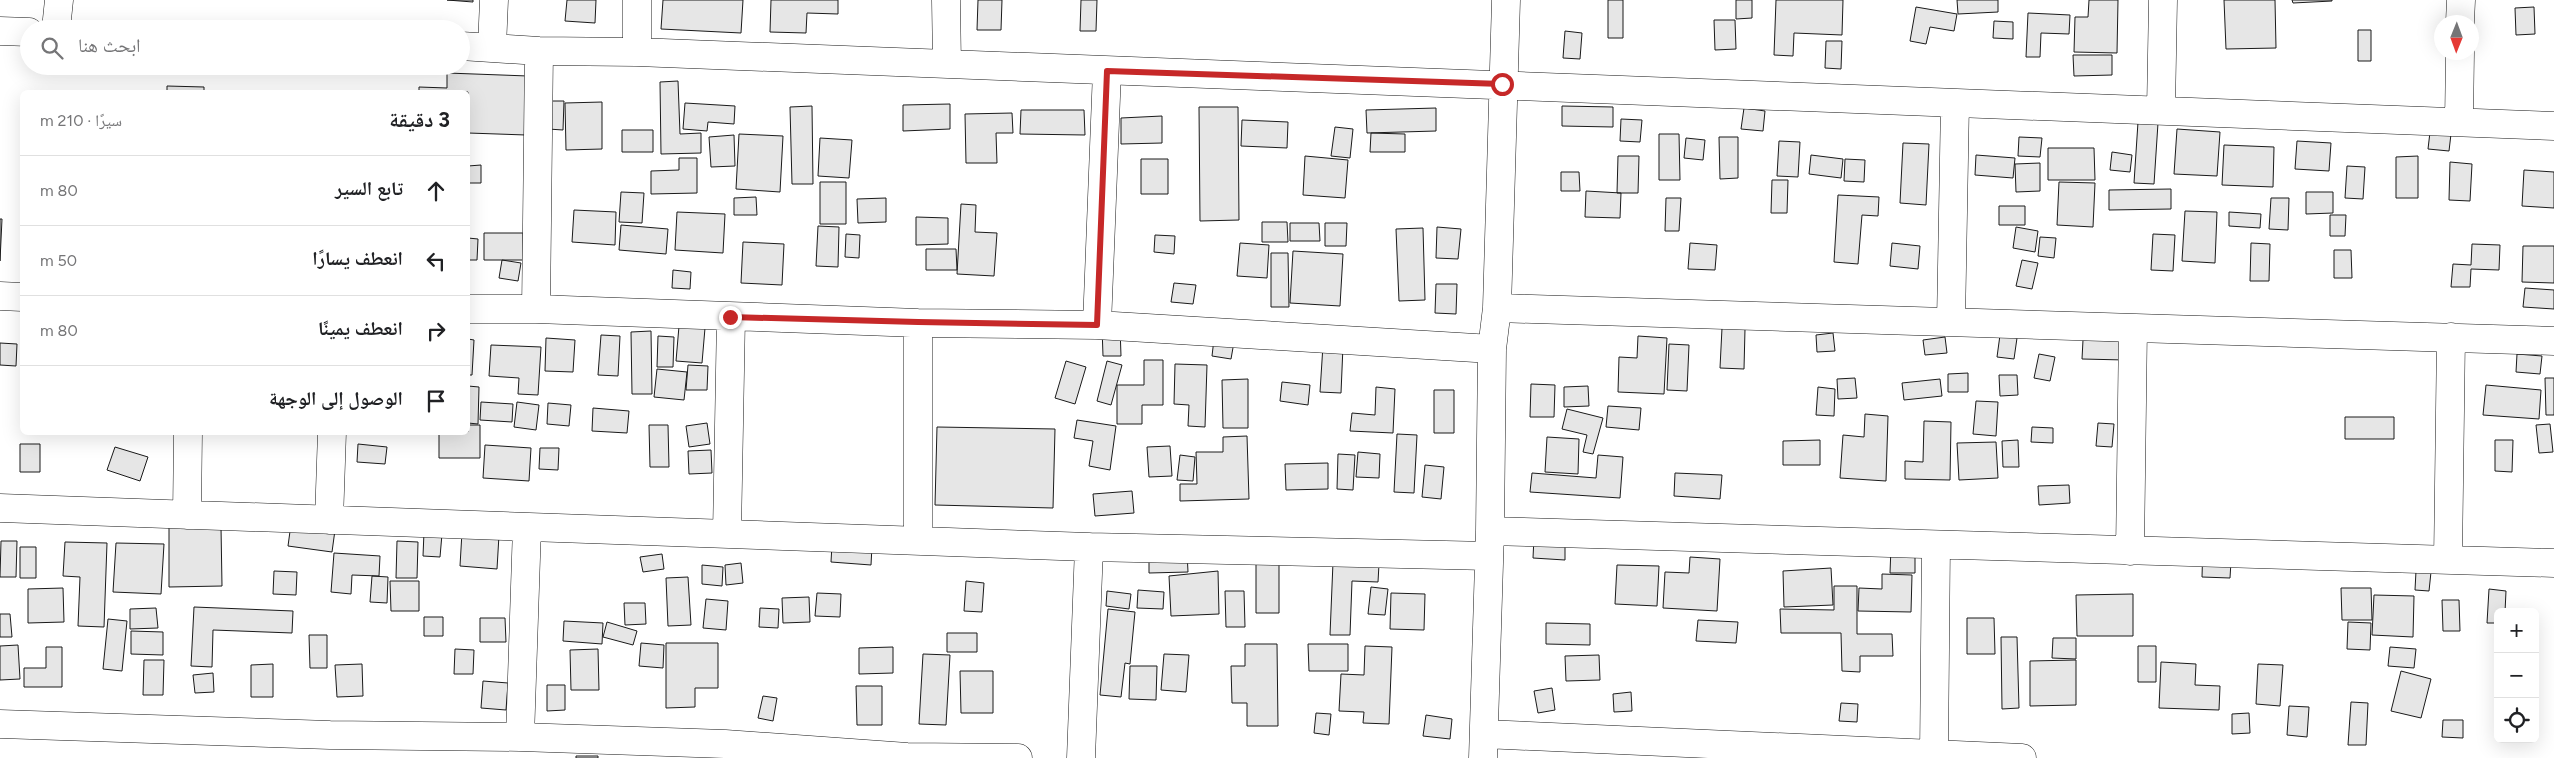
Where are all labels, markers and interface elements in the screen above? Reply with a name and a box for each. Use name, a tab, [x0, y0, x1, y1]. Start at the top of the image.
north arrow	[2434, 15, 2479, 60]
search box	[20, 20, 470, 75]
icon: search	[38, 34, 66, 62]
text: ابحث هنا	[78, 34, 141, 57]
route start	[1491, 73, 1514, 96]
text: 3 دقيقة	[389, 107, 450, 132]
text: سيرًا · 210 m	[40, 111, 122, 130]
text: تابع السير	[335, 177, 403, 200]
icon: ahead	[422, 177, 450, 205]
text: 80 m	[40, 181, 78, 200]
text: انعطف يسارًا	[312, 247, 403, 270]
icon: left	[422, 247, 450, 275]
text: 50 m	[40, 251, 77, 270]
route end	[719, 306, 742, 329]
text: انعطف يمينًا	[318, 317, 403, 340]
icon: right	[422, 317, 450, 345]
text: 80 m	[40, 321, 78, 340]
text: الوصول إلى الوجهة	[269, 387, 403, 410]
icon: arrive	[422, 387, 450, 415]
map controls	[2494, 608, 2539, 743]
button: +	[2494, 608, 2539, 653]
button: −	[2494, 653, 2539, 698]
button: locate	[2494, 698, 2539, 743]

